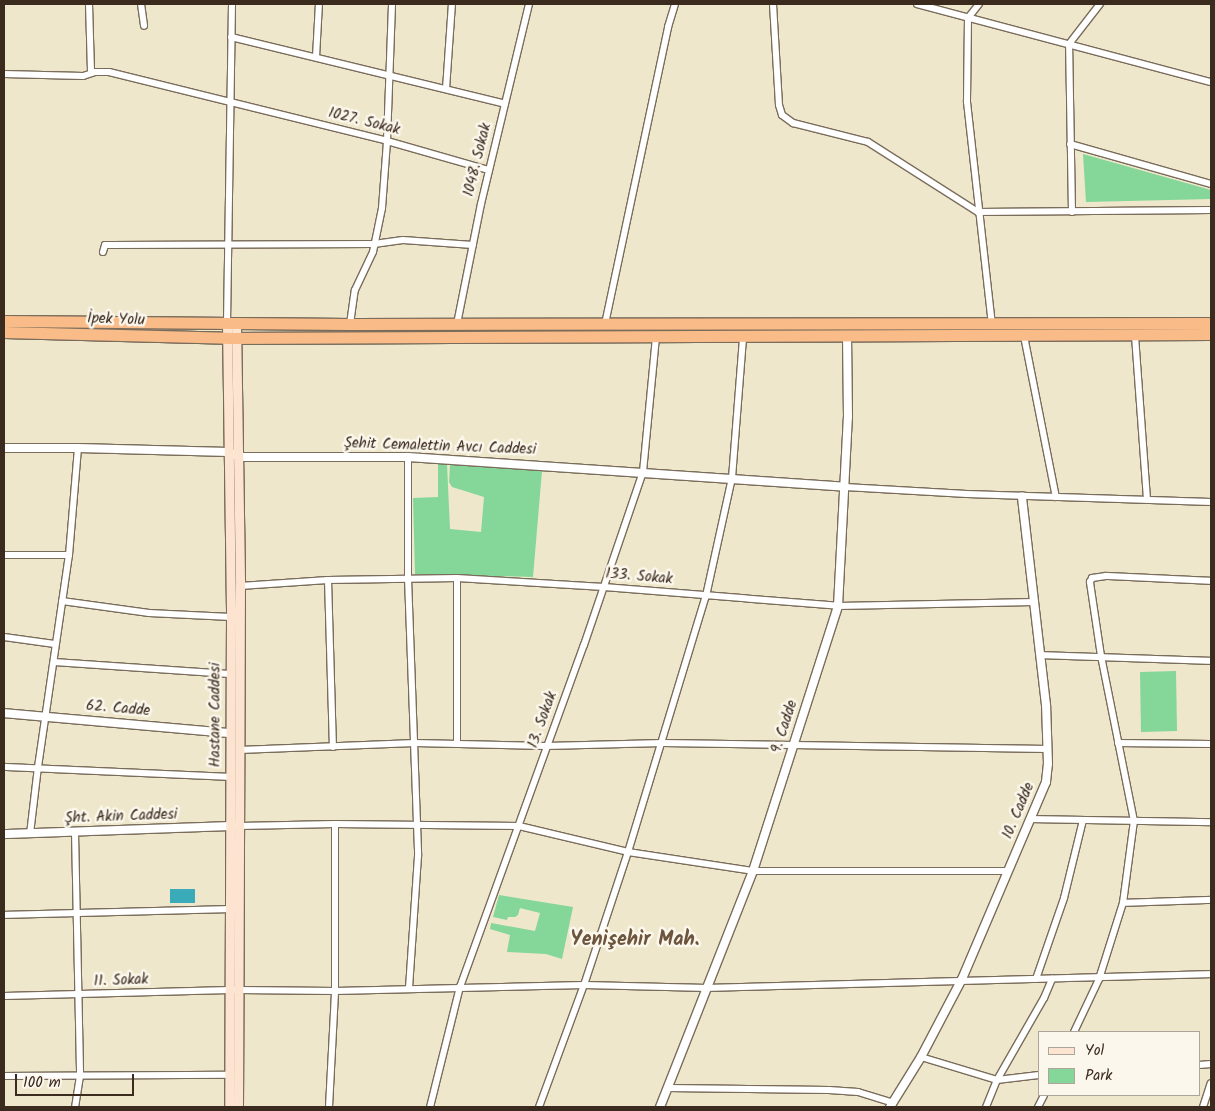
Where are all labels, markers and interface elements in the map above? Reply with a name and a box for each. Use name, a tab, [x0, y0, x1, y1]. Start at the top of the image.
street label: 1027. Sokak	[326, 104, 402, 140]
street label: 1048. Sokak	[460, 121, 496, 199]
street label: İpek Yolu	[87, 310, 145, 330]
street label: Şehit Cemalettin Avcı Caddesi	[344, 435, 536, 459]
street label: 133. Sokak	[605, 565, 673, 589]
street label: Hastane Caddesi	[207, 663, 225, 767]
street label: 13. Sokak	[525, 689, 561, 751]
street label: 62. Cadde	[85, 697, 151, 721]
street label: 9. Cadde	[768, 698, 802, 756]
street label: 10. Cadde	[999, 780, 1039, 842]
street label: Şht. Akin Caddesi	[64, 806, 178, 828]
district label: Yenişehir Mah.	[570, 928, 700, 952]
street label: 11. Sokak	[93, 971, 149, 991]
legend	[1038, 1031, 1200, 1096]
text: Yol	[1085, 1039, 1104, 1063]
scale bar	[18, 1064, 136, 1096]
text: Park	[1085, 1064, 1112, 1088]
text: 100 m	[23, 1071, 61, 1095]

